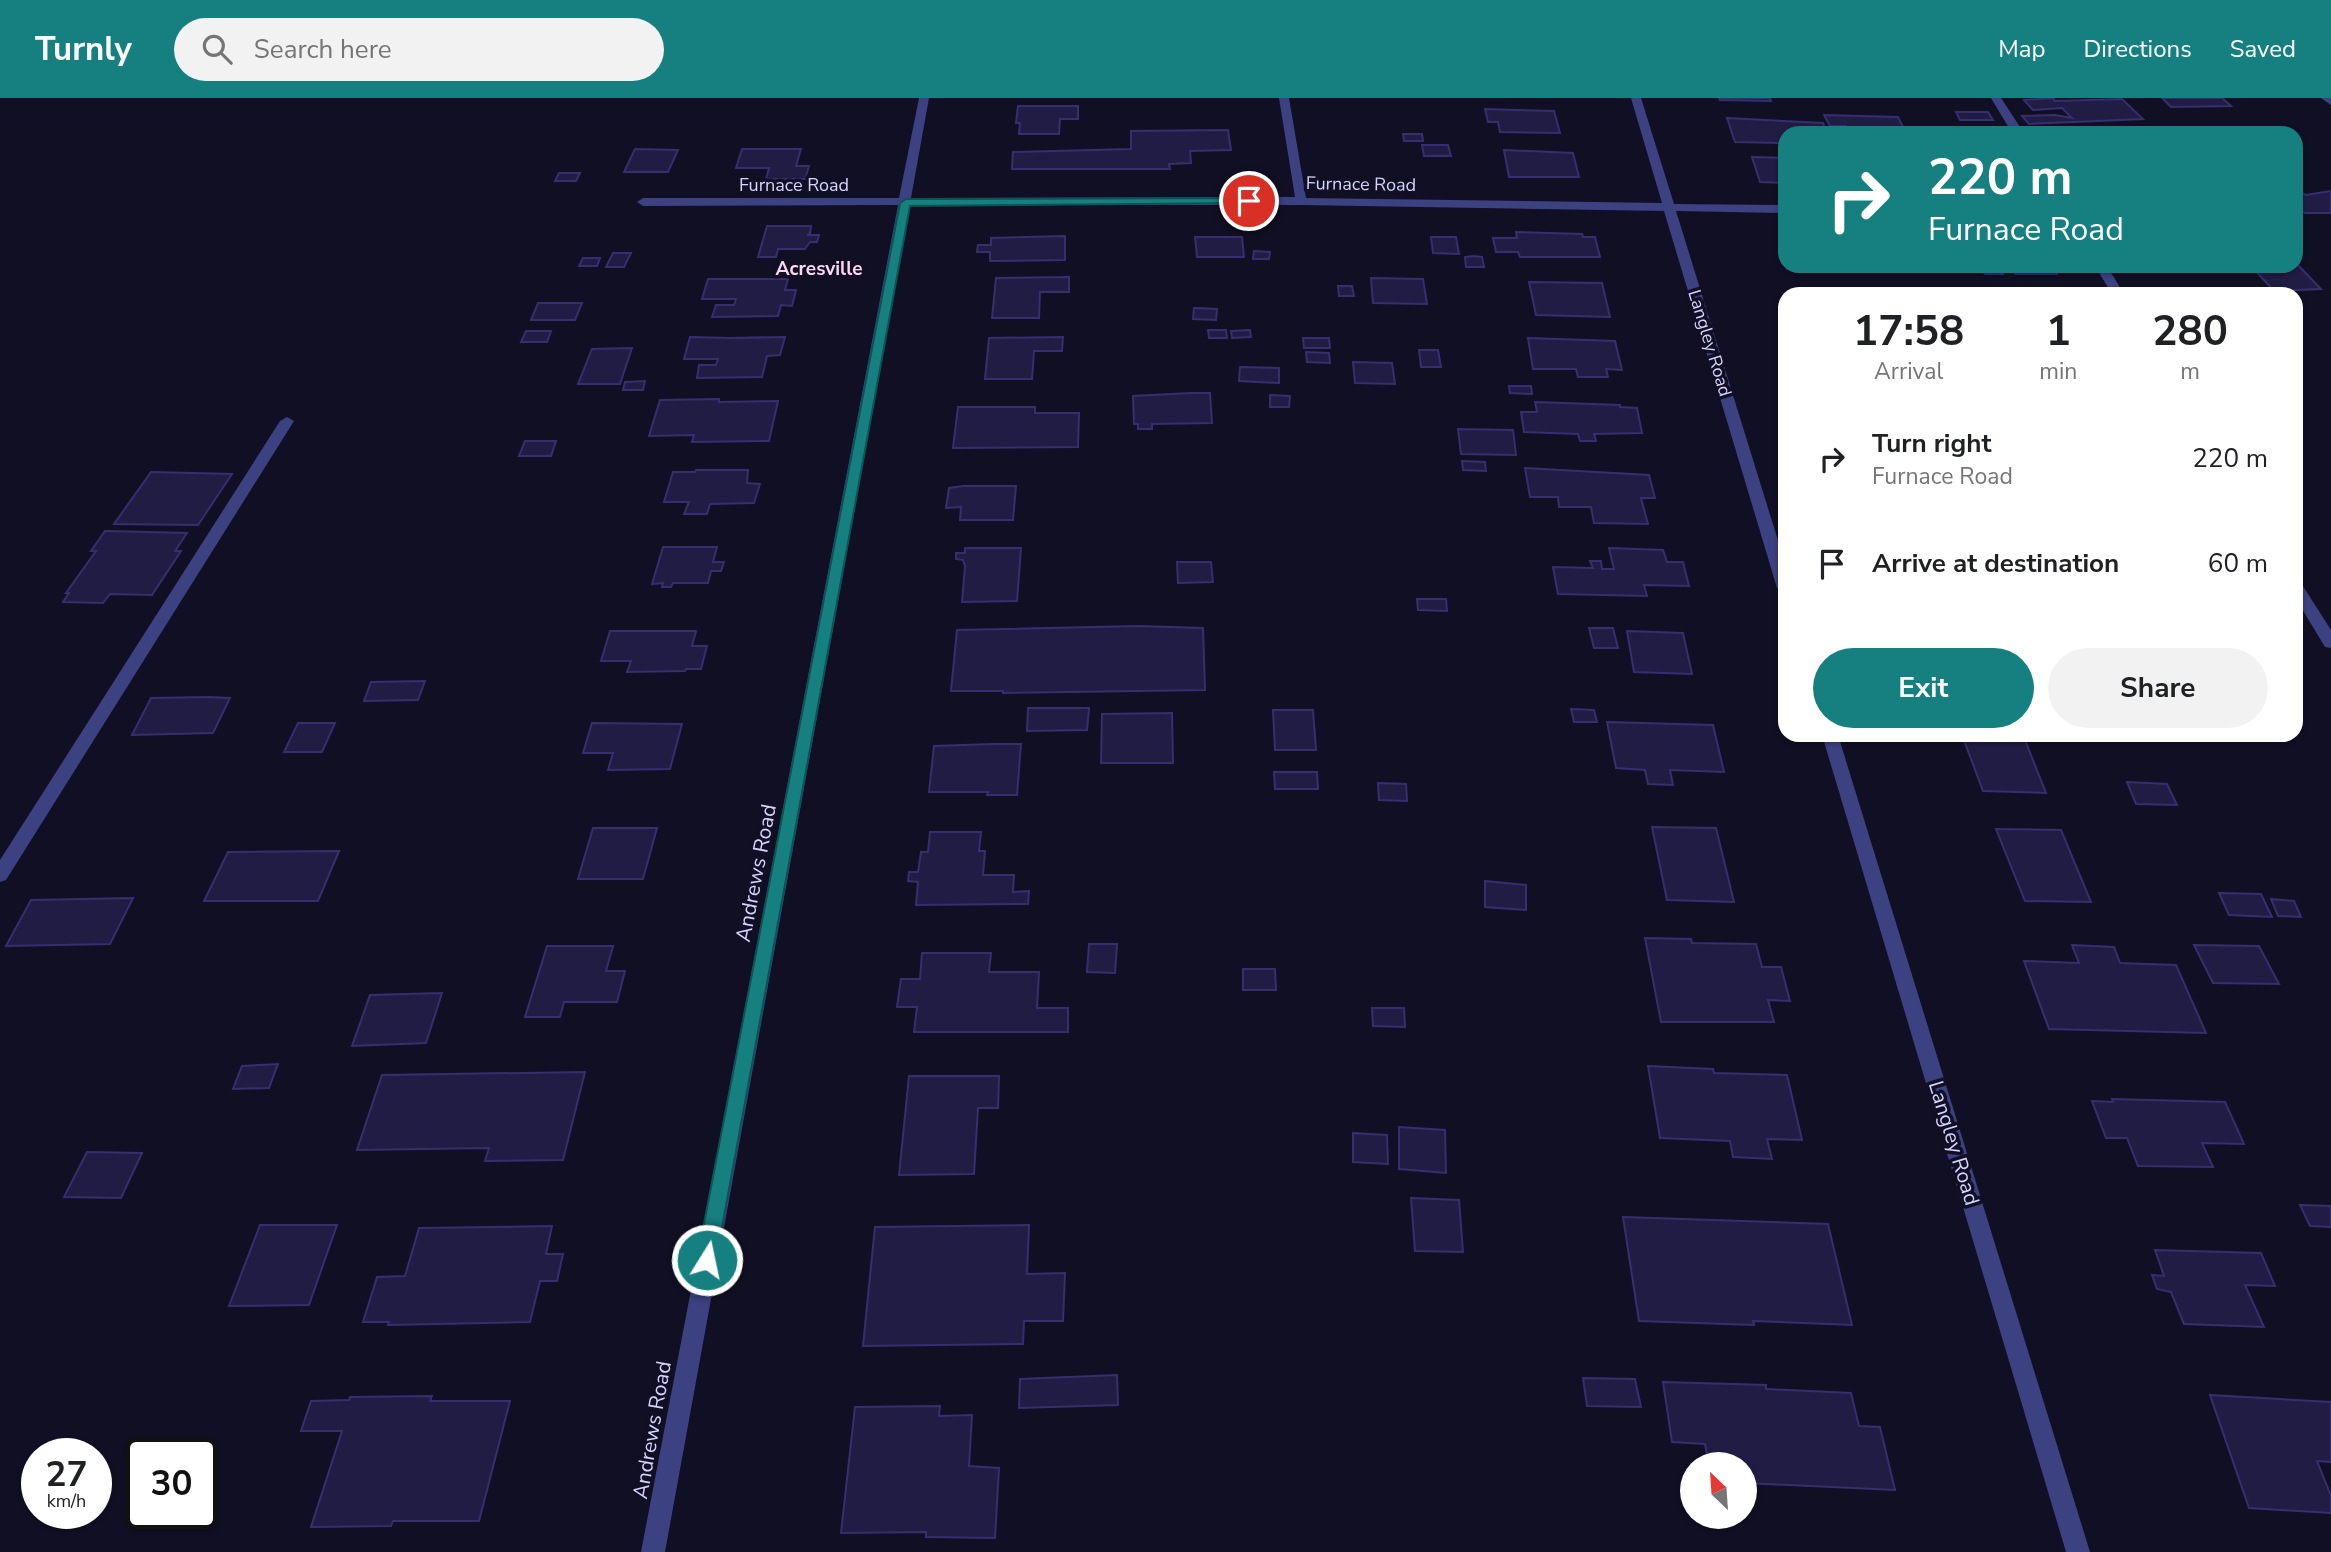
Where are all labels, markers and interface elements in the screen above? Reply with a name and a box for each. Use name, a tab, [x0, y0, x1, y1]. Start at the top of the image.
search box	[174, 18, 664, 81]
text: Turnly	[35, 27, 132, 72]
icon: search	[198, 30, 236, 68]
text: Search here	[254, 32, 392, 67]
text: Map	[1998, 33, 2045, 65]
text: Directions	[2083, 33, 2192, 65]
text: Saved	[2230, 33, 2296, 65]
text: 220 m	[1928, 144, 2072, 211]
icon: right	[1813, 154, 1904, 245]
pin	[1219, 171, 1279, 231]
street label: Furnace Road	[1306, 171, 1416, 197]
street label: Furnace Road	[739, 173, 849, 197]
icon: arrive	[1230, 182, 1268, 220]
text: Furnace Road	[1928, 208, 2124, 251]
district label: Acresville	[776, 256, 862, 282]
street label: Langley Road	[1682, 287, 1738, 399]
text: 17:58	[1853, 303, 1964, 360]
text: 1	[2046, 303, 2071, 360]
text: 280	[2152, 303, 2228, 360]
text: Arrival	[1874, 356, 1943, 387]
text: min	[2039, 356, 2077, 387]
text: m	[2180, 356, 2200, 387]
text: Turn right	[1872, 426, 1991, 461]
icon: right	[1813, 440, 1851, 478]
text: 220 m	[2192, 441, 2268, 476]
text: Furnace Road	[1872, 461, 2013, 492]
icon: arrive	[1813, 545, 1851, 583]
text: Arrive at destination	[1872, 546, 2119, 581]
text: 60 m	[2208, 546, 2268, 581]
button: Exit	[1813, 648, 2034, 728]
button: Share	[2048, 648, 2268, 728]
street label: Andrews Road	[729, 802, 783, 944]
street label: Langley Road	[1922, 1077, 1986, 1209]
position arrow	[670, 1223, 744, 1297]
street label: Andrews Road	[626, 1359, 678, 1501]
speed limit sign: 30	[126, 1438, 217, 1529]
text: 27	[45, 1451, 88, 1498]
north arrow	[1680, 1452, 1757, 1530]
map controls	[1680, 1452, 1757, 1529]
text: km/h	[47, 1489, 86, 1513]

